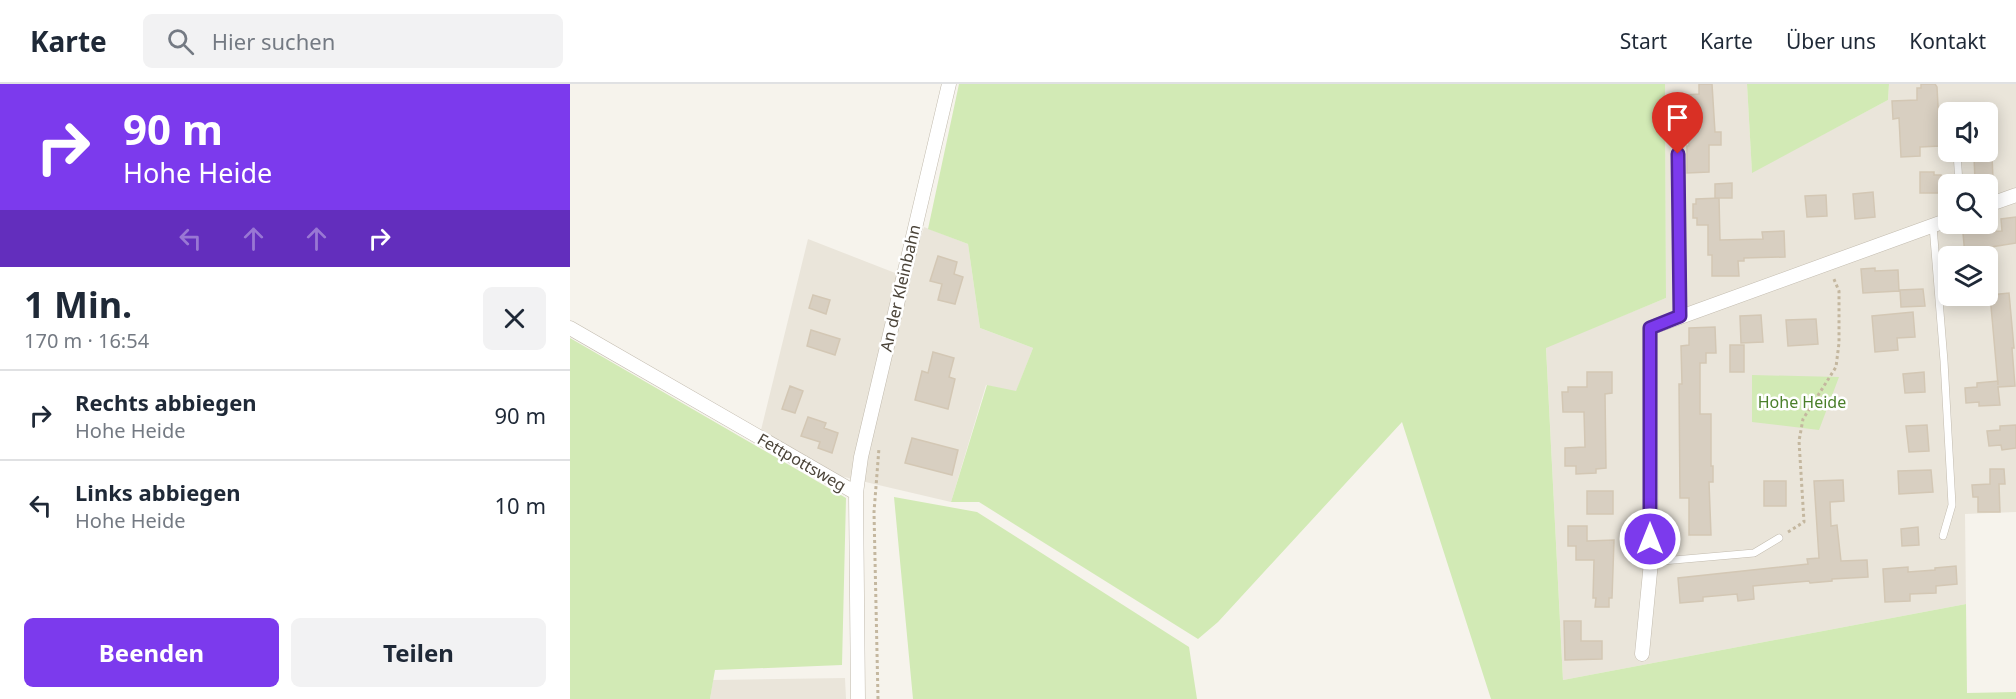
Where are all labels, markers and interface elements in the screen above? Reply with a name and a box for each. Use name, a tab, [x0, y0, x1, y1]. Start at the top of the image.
search box	[143, 14, 563, 68]
text: Karte	[30, 22, 107, 60]
icon: search	[164, 25, 197, 58]
text: Hier suchen	[212, 26, 335, 56]
text: Start	[1620, 27, 1667, 55]
text: Karte	[1700, 27, 1753, 55]
text: Über uns	[1786, 27, 1876, 55]
text: Kontakt	[1909, 27, 1986, 55]
pin	[1652, 92, 1703, 154]
text: 90 m	[123, 100, 223, 157]
icon: arrive	[1661, 101, 1694, 134]
map controls	[1938, 102, 1998, 306]
button: sound	[1938, 102, 1998, 162]
icon: right	[24, 108, 102, 186]
text: Hohe Heide	[123, 154, 272, 191]
button: search	[1938, 174, 1998, 234]
icon: left	[174, 222, 207, 255]
icon: ahead	[237, 222, 270, 255]
icon: ahead	[300, 222, 333, 255]
icon: right	[363, 222, 396, 255]
street label: An der Kleinbahn	[875, 222, 925, 354]
button: layers	[1938, 246, 1998, 306]
text: 1 Min.	[24, 280, 132, 329]
button: close	[483, 287, 546, 350]
text: 170 m · 16:54	[24, 327, 149, 354]
text: Rechts abbiegen	[75, 387, 257, 417]
park label: Hohe Heide	[1758, 391, 1846, 413]
icon: right	[24, 399, 57, 432]
text: 90 m	[495, 400, 546, 430]
text: Hohe Heide	[75, 417, 186, 444]
street label: Fettpottsweg	[754, 428, 850, 496]
text: Links abbiegen	[75, 477, 241, 507]
icon: left	[24, 489, 57, 522]
text: 10 m	[495, 490, 546, 520]
text: Hohe Heide	[75, 507, 186, 534]
position arrow	[1618, 507, 1682, 571]
button: Beenden	[24, 618, 279, 687]
button: Teilen	[291, 618, 546, 687]

